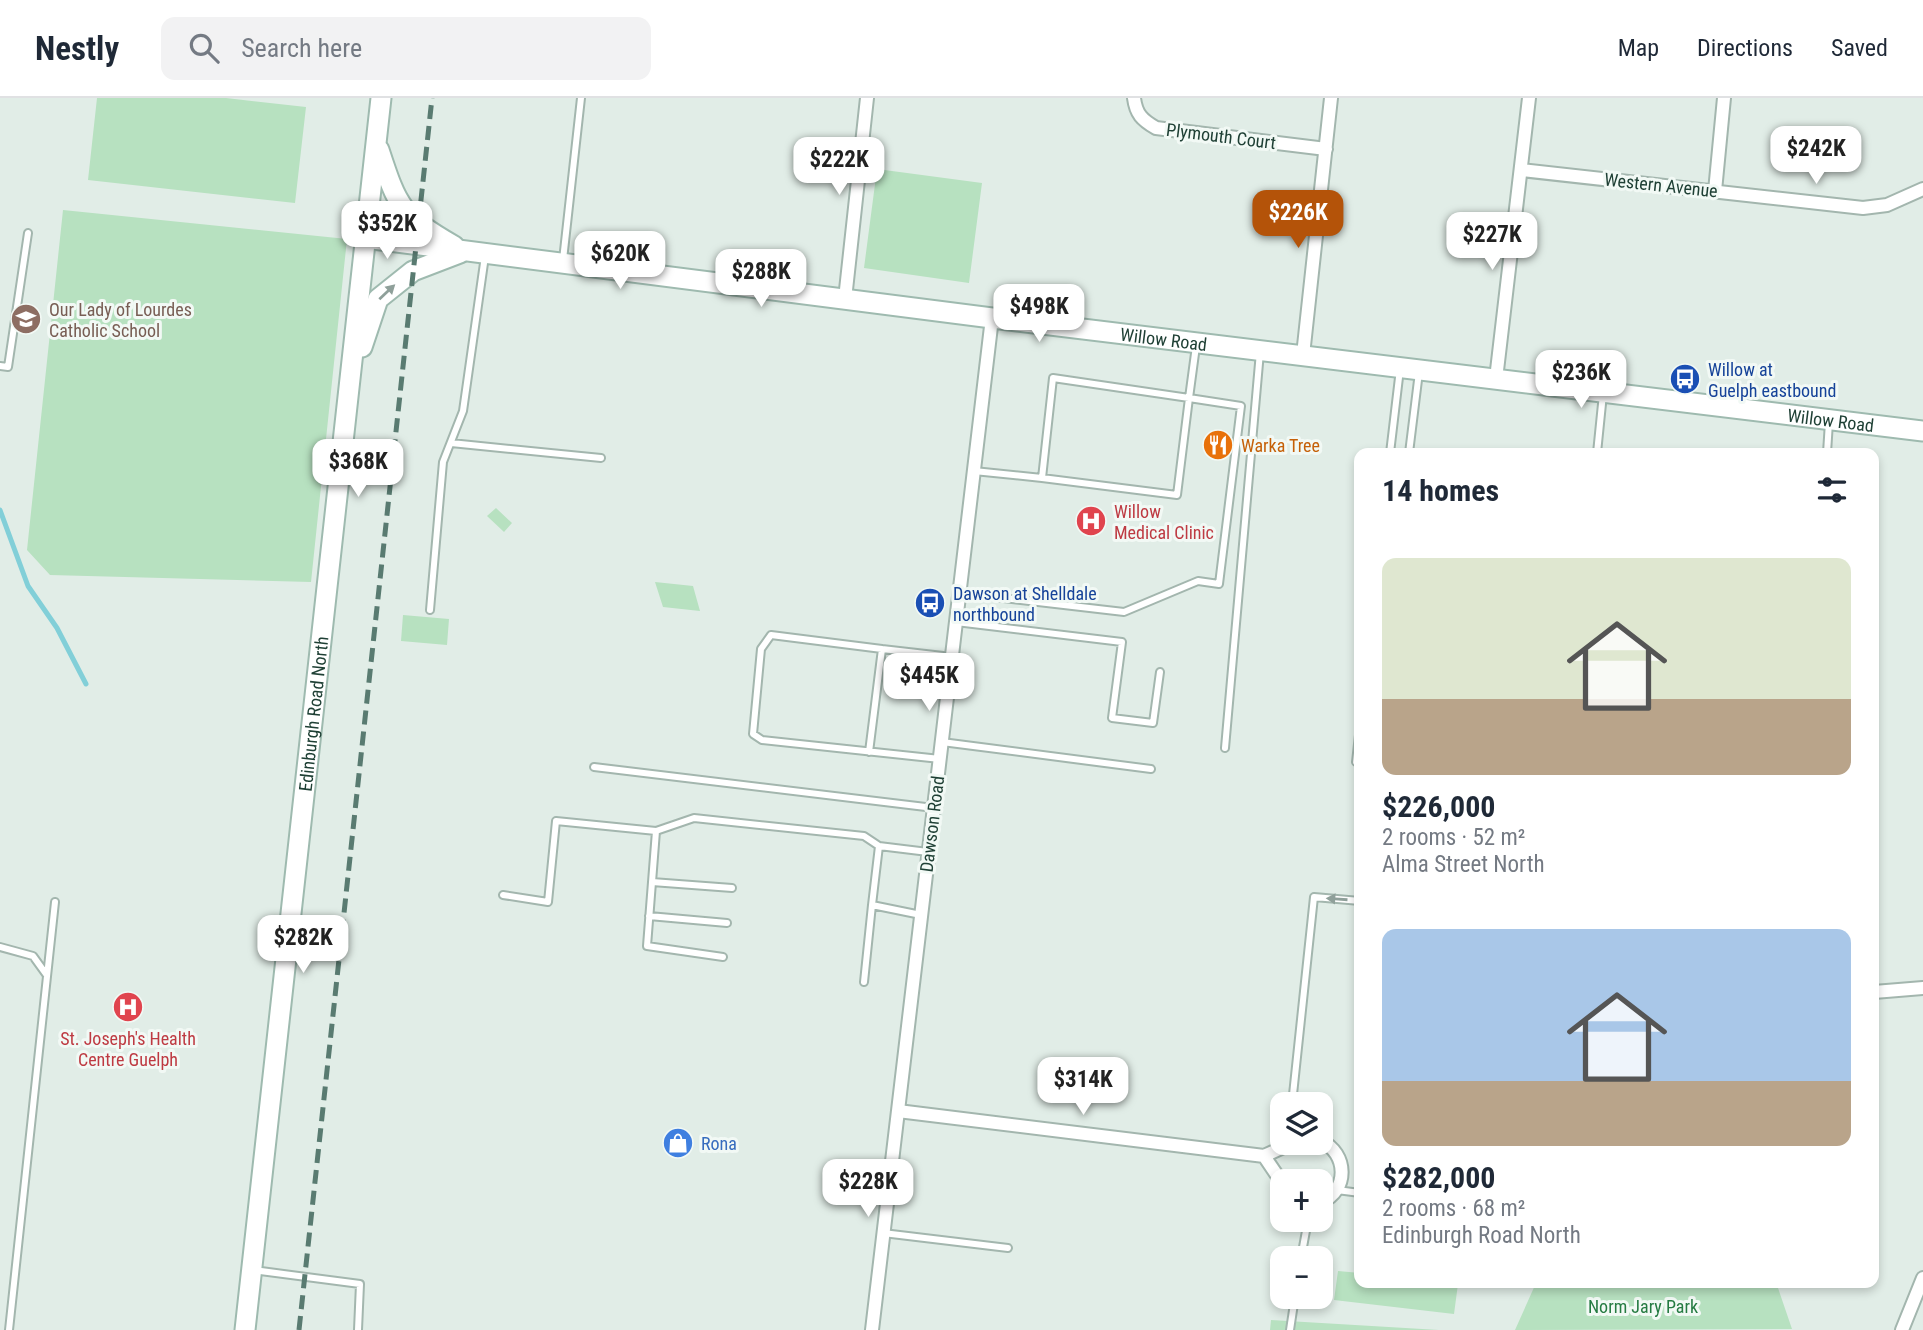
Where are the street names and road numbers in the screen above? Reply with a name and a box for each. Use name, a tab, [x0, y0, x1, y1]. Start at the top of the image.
street label: Plymouth Court	[1165, 119, 1277, 153]
street label: Western Avenue	[1603, 169, 1719, 201]
street label: Willow Road	[1119, 323, 1208, 355]
street label: Willow Road	[1786, 404, 1875, 435]
street label: Edinburgh Road North	[294, 635, 332, 792]
street label: Dawson Road	[916, 775, 948, 873]

